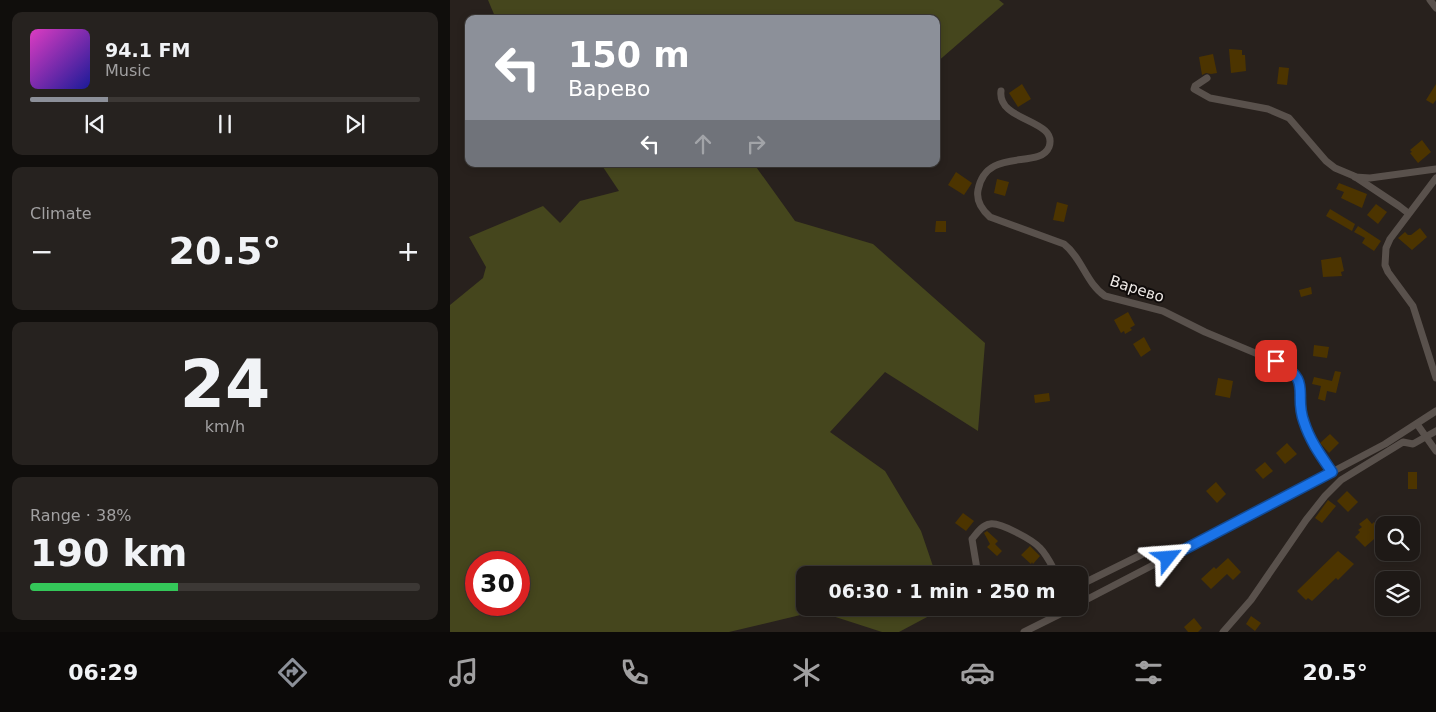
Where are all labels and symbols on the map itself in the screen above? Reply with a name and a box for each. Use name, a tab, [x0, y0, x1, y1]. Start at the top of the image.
street label: Варево	[1107, 272, 1167, 306]
pin	[1255, 340, 1297, 382]
position arrow	[1141, 531, 1193, 583]
speed limit sign: 30	[465, 551, 530, 616]

